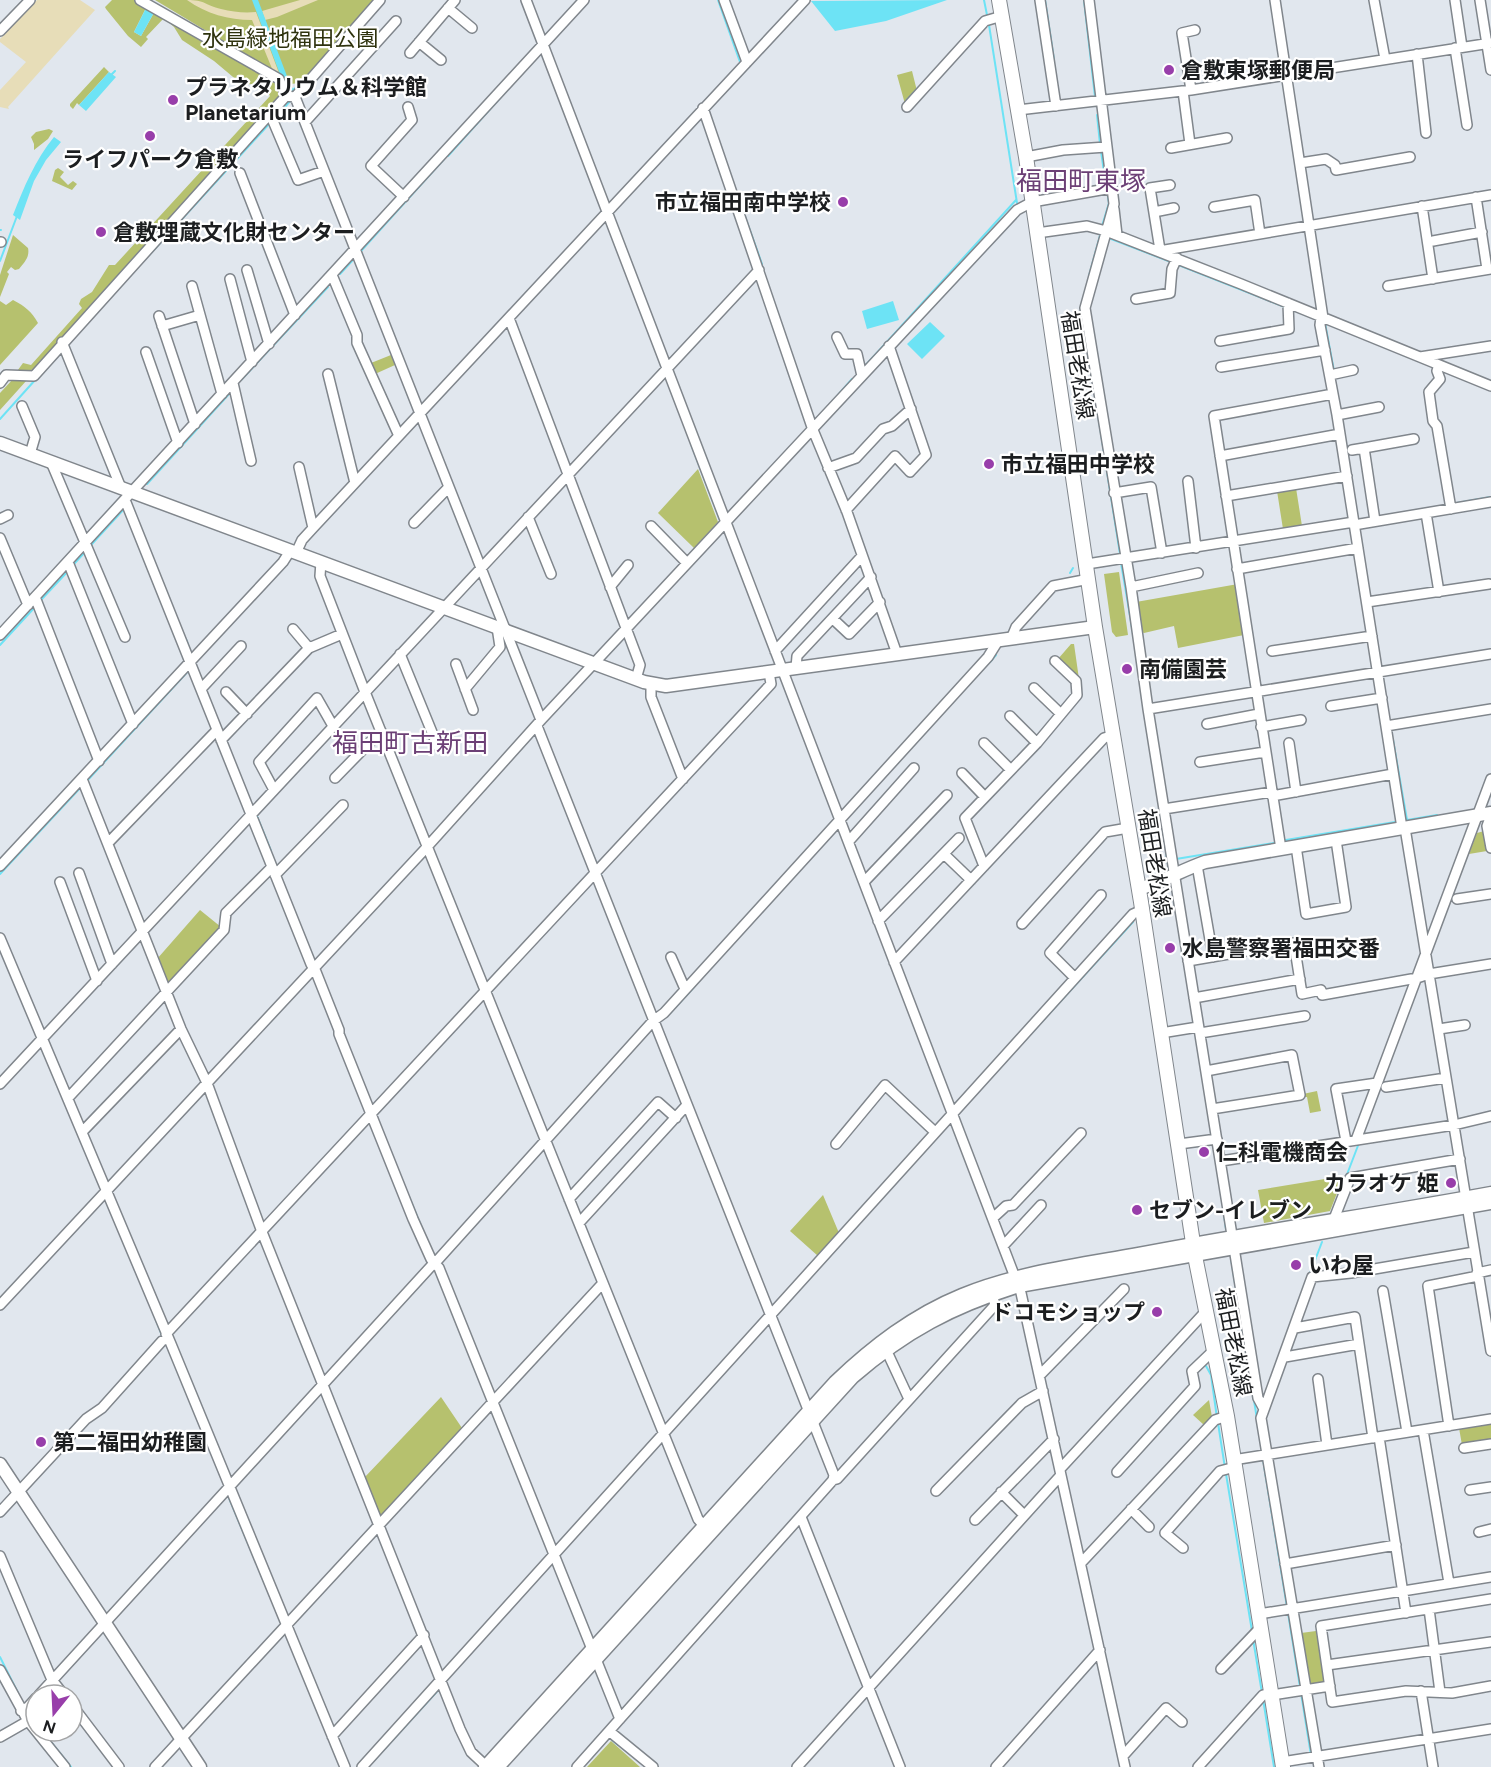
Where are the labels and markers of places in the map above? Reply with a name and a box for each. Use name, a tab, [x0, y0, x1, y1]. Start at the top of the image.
place label: 倉敷東塚郵便局	[1181, 57, 1335, 84]
marker: 倉敷東塚郵便局	[1162, 63, 1176, 77]
place label: プラネタリウム＆科学館 Planetarium	[185, 74, 427, 126]
marker: プラネタリウム＆科学館 Planetarium	[166, 93, 180, 107]
marker: ライフパーク倉敷	[143, 129, 157, 143]
place label: ライフパーク倉敷	[62, 146, 238, 173]
place label: 市立福田南中学校	[655, 189, 831, 216]
marker: 市立福田南中学校	[836, 195, 850, 209]
place label: 倉敷埋蔵文化財センター	[113, 219, 355, 246]
marker: 倉敷埋蔵文化財センター	[94, 225, 108, 239]
place label: 市立福田中学校	[1001, 451, 1155, 478]
marker: 市立福田中学校	[982, 457, 996, 471]
place label: 南備園芸	[1139, 656, 1227, 683]
marker: 南備園芸	[1120, 662, 1134, 676]
place label: 水島警察署福田交番	[1182, 935, 1380, 962]
marker: 水島警察署福田交番	[1163, 941, 1177, 955]
place label: 仁科電機商会	[1216, 1139, 1348, 1166]
marker: 仁科電機商会	[1197, 1145, 1211, 1159]
place label: カラオケ 姫	[1324, 1170, 1439, 1197]
marker: カラオケ 姫	[1444, 1176, 1458, 1190]
place label: セブン-イレブン	[1149, 1197, 1312, 1224]
marker: セブン-イレブン	[1130, 1203, 1144, 1217]
place label: いわ屋	[1308, 1252, 1374, 1279]
marker: いわ屋	[1289, 1258, 1303, 1272]
place label: ドコモショップ	[991, 1299, 1145, 1326]
marker: ドコモショップ	[1150, 1305, 1164, 1319]
place label: 第二福田幼稚園	[53, 1429, 207, 1456]
marker: 第二福田幼稚園	[34, 1435, 48, 1449]

